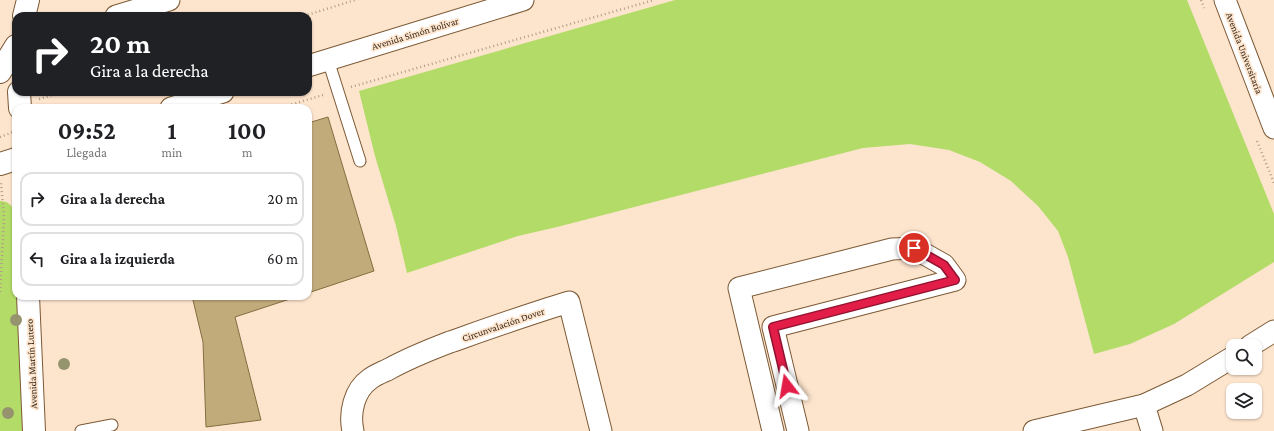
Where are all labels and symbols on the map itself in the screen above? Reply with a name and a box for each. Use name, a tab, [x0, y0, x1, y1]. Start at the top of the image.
street label: Avenida Universitaria	[1224, 11, 1265, 96]
street label: Avenida Simón Bolívar	[370, 15, 460, 52]
pin	[897, 231, 931, 265]
street label: Circunvalación Dover	[461, 305, 546, 344]
street label: Avenida Martín Lutero	[24, 319, 39, 409]
position arrow	[766, 365, 808, 407]

